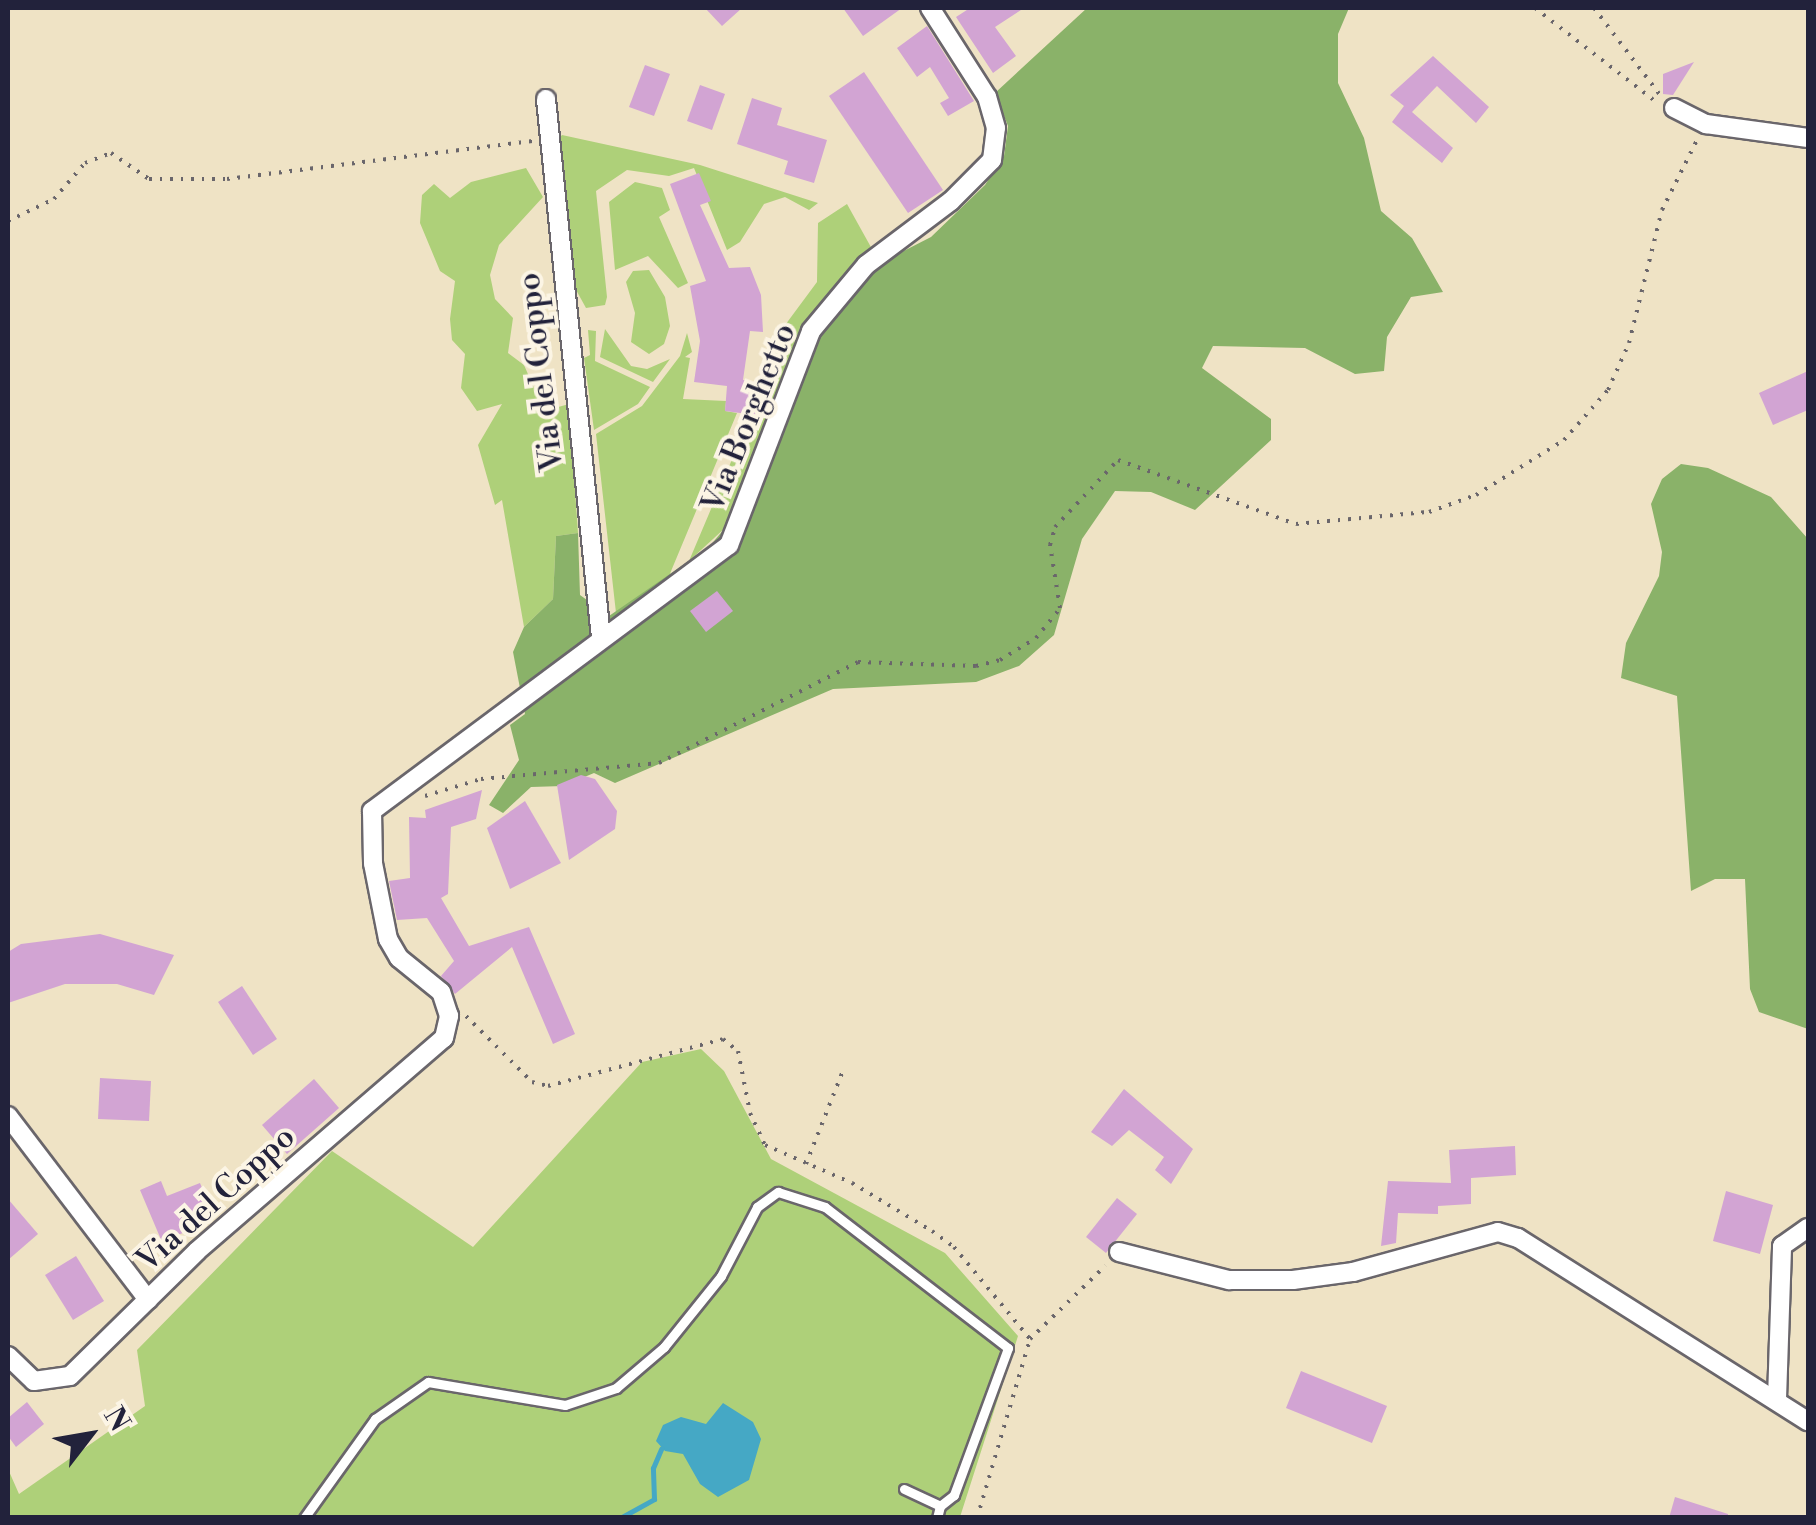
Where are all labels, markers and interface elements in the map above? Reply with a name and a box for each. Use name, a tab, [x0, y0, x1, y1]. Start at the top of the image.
street label: Via del Coppo	[510, 271, 572, 473]
street label: Via Borghetto	[694, 318, 804, 518]
street label: Via del Coppo	[129, 1118, 303, 1280]
north arrow	[40, 1385, 140, 1485]
text: N	[95, 1401, 137, 1438]

